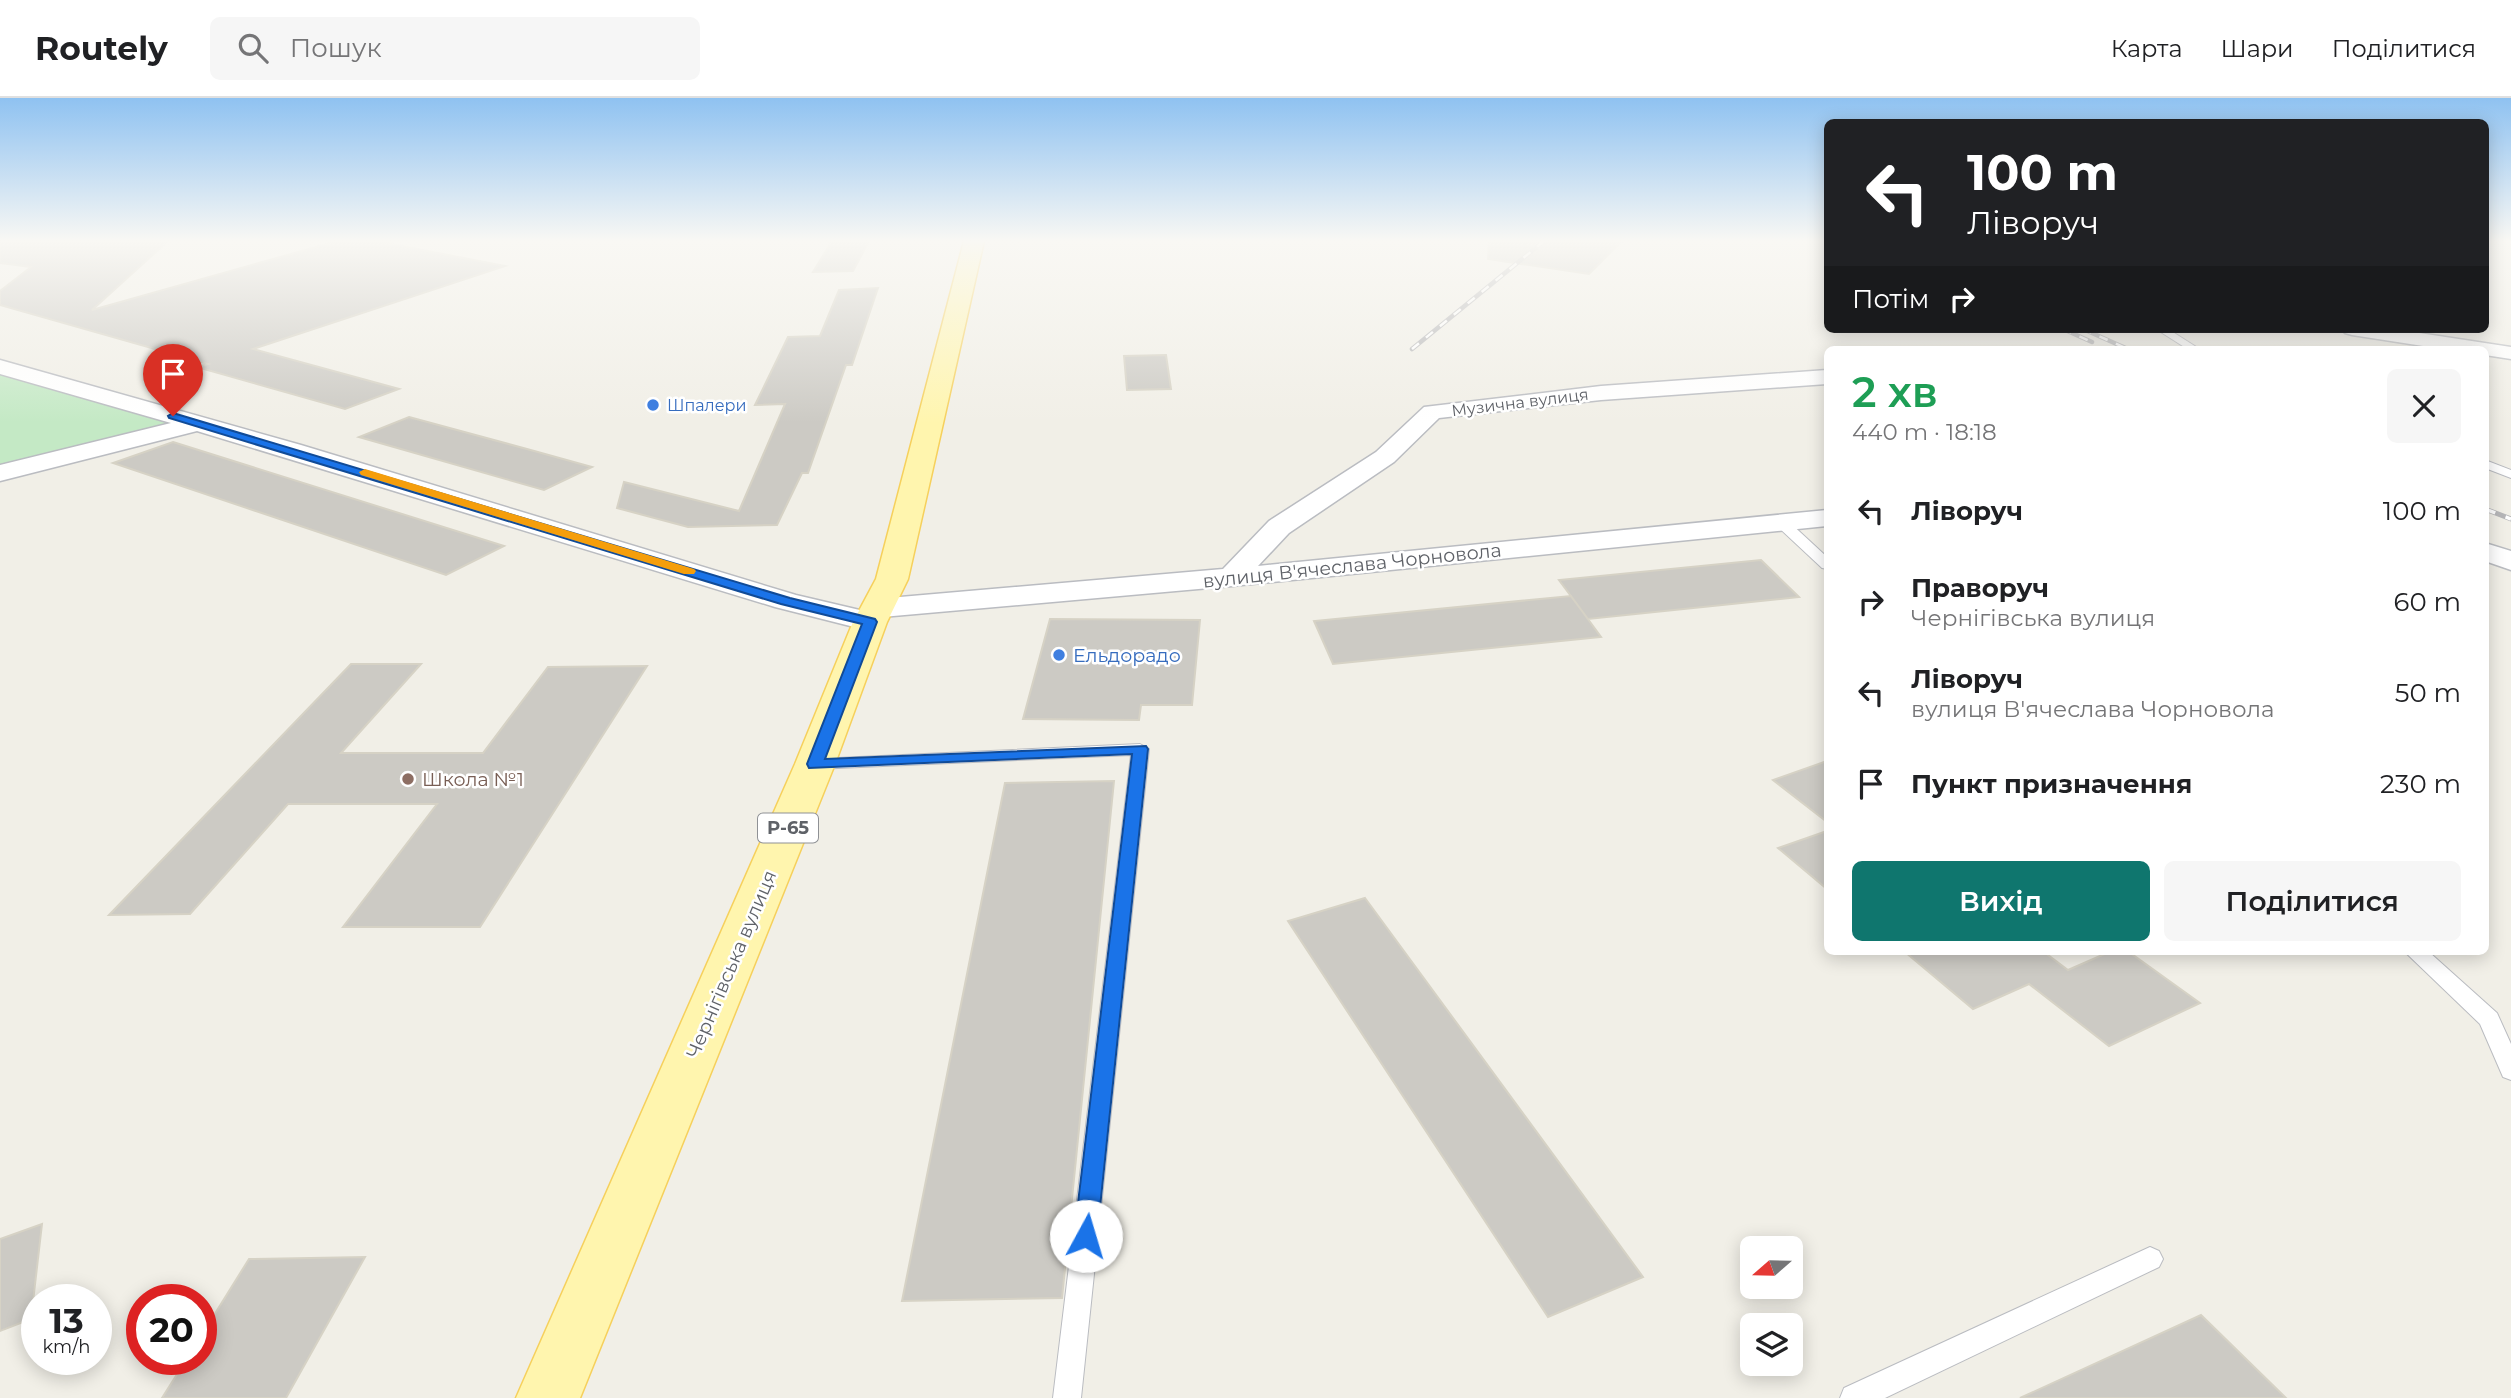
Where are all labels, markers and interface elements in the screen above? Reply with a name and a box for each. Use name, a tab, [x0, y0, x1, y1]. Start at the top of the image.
search box	[210, 17, 700, 80]
text: Routely	[35, 28, 168, 68]
icon: search	[234, 29, 272, 67]
text: Пошук	[290, 32, 382, 64]
text: Карта	[2111, 34, 2182, 63]
text: Шари	[2220, 34, 2294, 63]
text: Поділитися	[2332, 34, 2476, 63]
text: 100 m	[1967, 143, 2118, 202]
icon: left	[1852, 147, 1943, 238]
text: Ліворуч	[1967, 203, 2099, 242]
icon: right	[1943, 280, 1981, 318]
text: Потім	[1852, 283, 1929, 315]
pin	[143, 344, 203, 416]
icon: arrive	[154, 355, 192, 393]
text: 2 хв	[1852, 366, 1938, 418]
button: close	[2387, 369, 2461, 443]
street label: Музична вулиця	[1450, 385, 1590, 420]
place label: Шпалери	[667, 396, 747, 415]
marker: Шпалери	[645, 397, 661, 413]
text: 440 m · 18:18	[1852, 418, 1997, 446]
icon: left	[1852, 492, 1890, 530]
text: Ліворуч	[1911, 495, 2023, 527]
text: 100 m	[2383, 495, 2461, 527]
street label: вулиця В'ячеслава Чорновола	[1202, 538, 1503, 593]
text: Праворуч	[1911, 572, 2049, 604]
icon: right	[1852, 583, 1890, 621]
text: 60 m	[2394, 586, 2461, 618]
text: Чернігівська вулиця	[1911, 604, 2155, 632]
place label: Ельдорадо	[1073, 644, 1181, 667]
marker: Ельдорадо	[1051, 647, 1067, 663]
text: Ліворуч	[1911, 663, 2023, 695]
icon: left	[1852, 674, 1890, 712]
text: 50 m	[2395, 677, 2461, 709]
text: вулиця В'ячеслава Чорновола	[1911, 695, 2275, 723]
icon: arrive	[1852, 765, 1890, 803]
place label: Школа №1	[422, 768, 524, 791]
text: Пункт призначення	[1911, 768, 2192, 800]
text: 230 m	[2380, 768, 2461, 800]
marker: Школа №1	[400, 771, 416, 787]
road number: Р-65	[758, 814, 818, 842]
button: Вихід	[1852, 861, 2150, 941]
button: Поділитися	[2164, 861, 2461, 941]
street label: Чернігівська вулиця	[681, 867, 781, 1062]
position arrow	[1049, 1199, 1123, 1273]
north arrow	[1740, 1236, 1802, 1298]
map controls	[1740, 1236, 1803, 1376]
speed limit sign: 20	[126, 1284, 217, 1375]
text: 13	[49, 1299, 84, 1342]
button: layers	[1740, 1313, 1803, 1376]
text: km/h	[42, 1336, 91, 1358]

